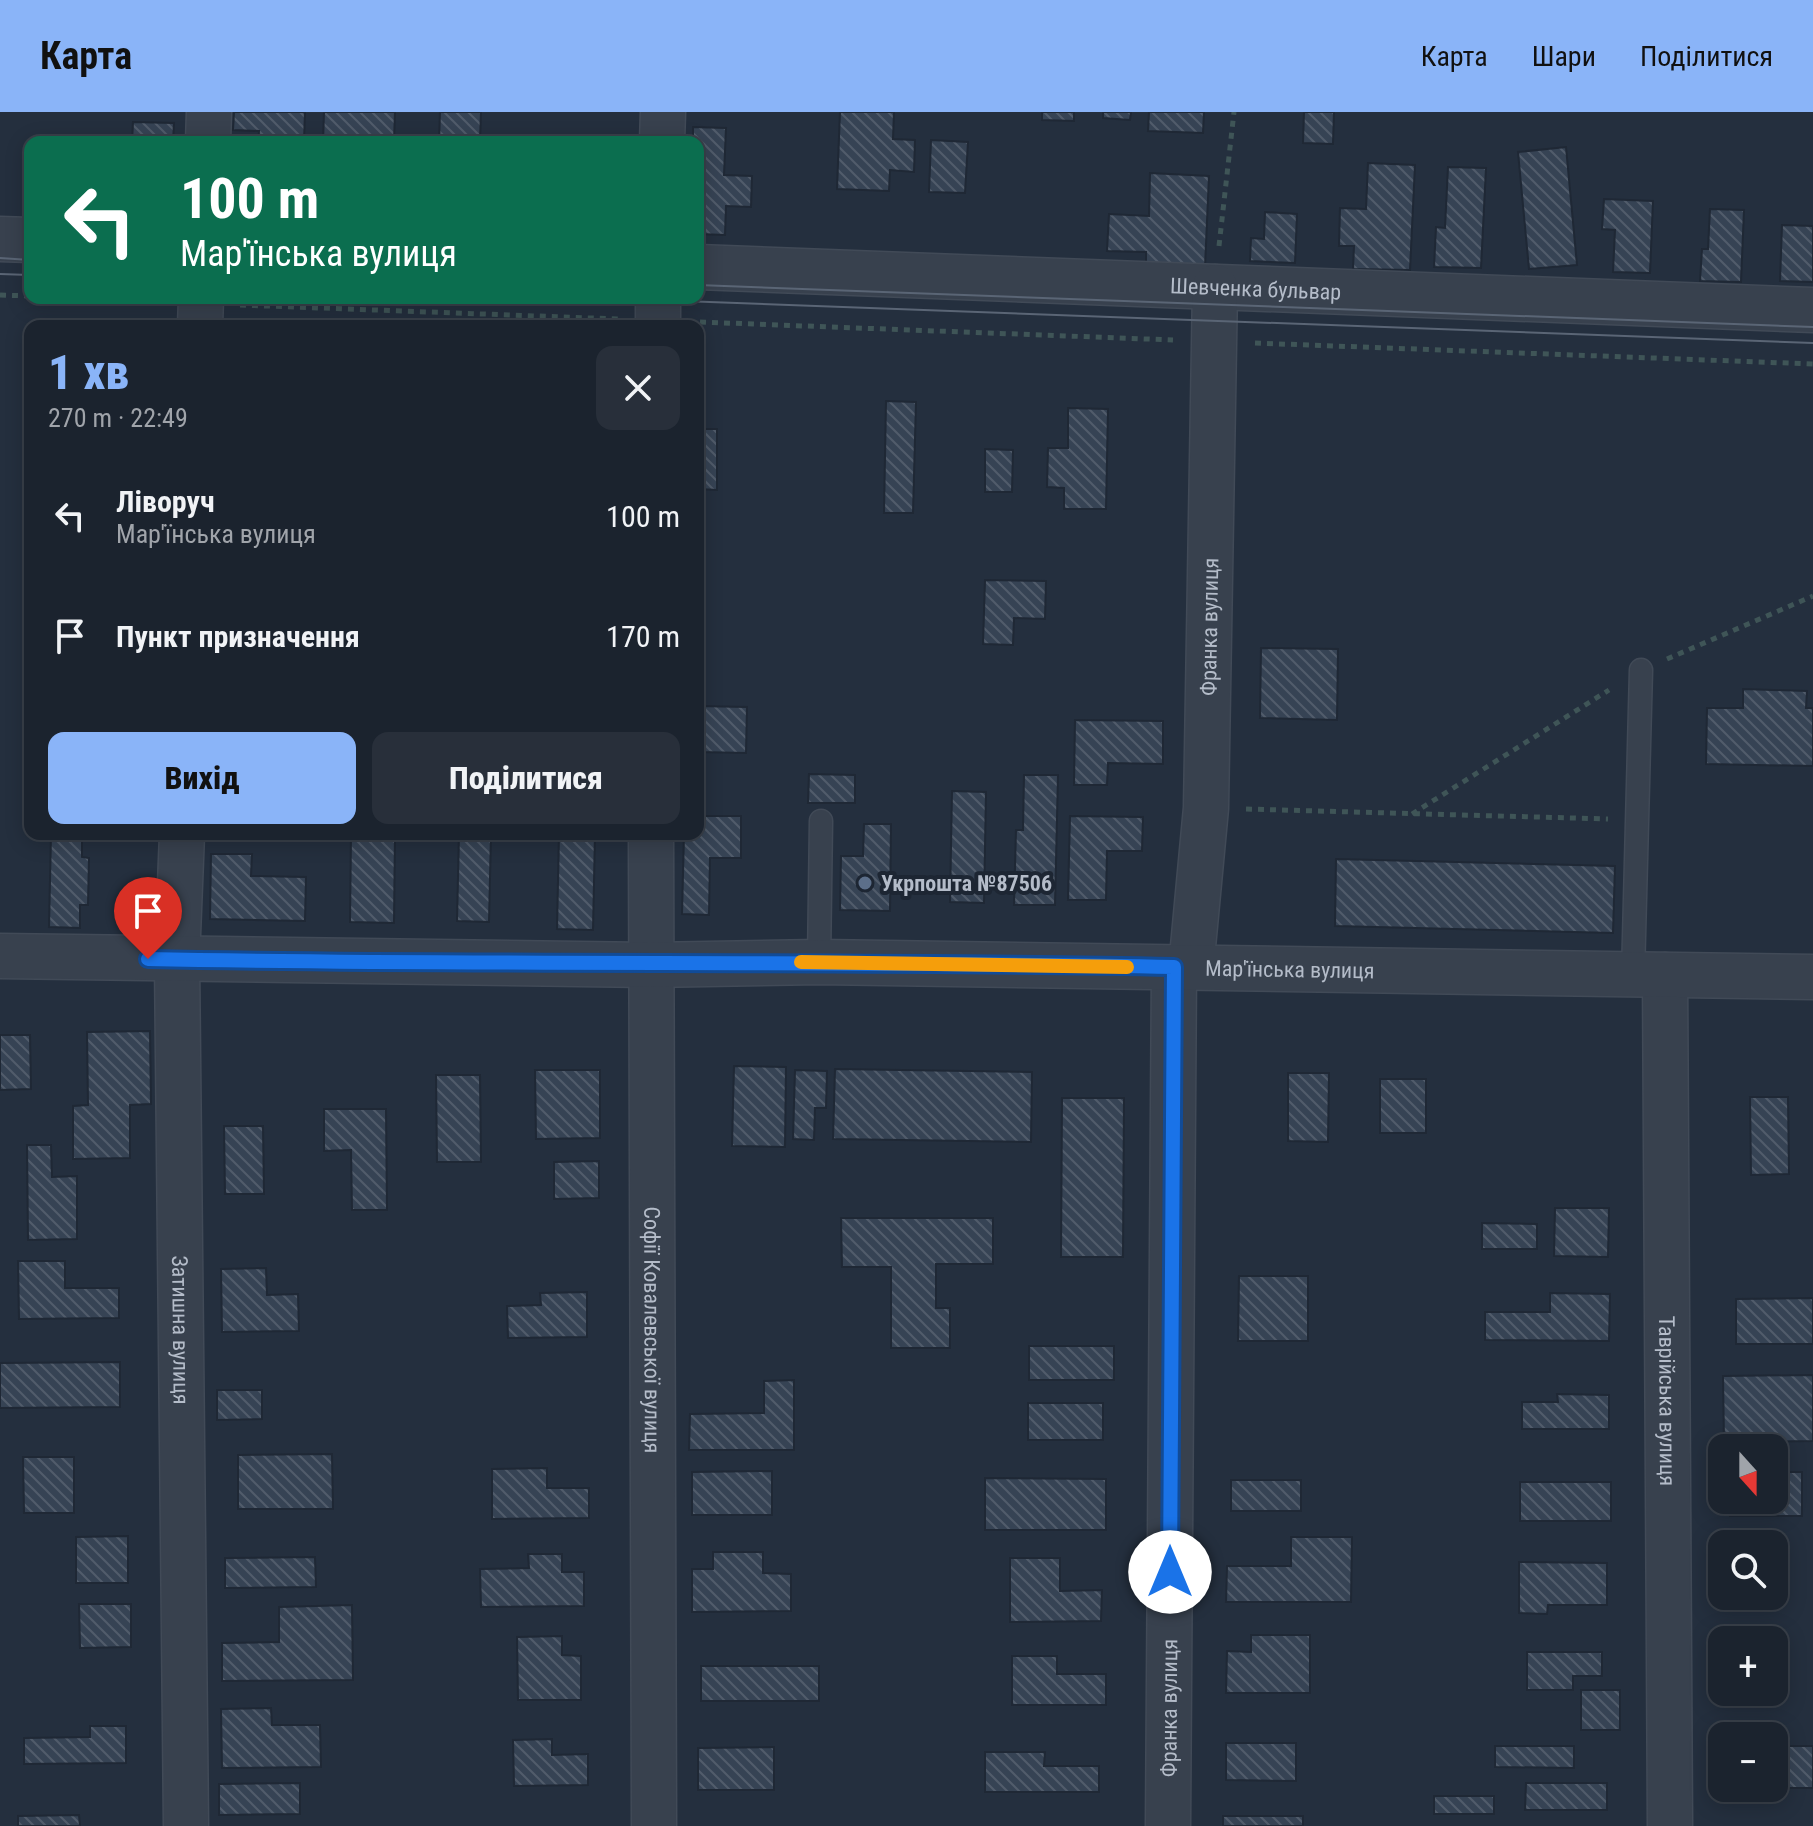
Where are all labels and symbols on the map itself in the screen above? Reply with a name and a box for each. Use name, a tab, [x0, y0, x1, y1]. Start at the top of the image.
street label: Шевченка бульвар	[1170, 273, 1342, 305]
street label: Франка вулиця	[1196, 557, 1223, 696]
place label: Укрпошта №87506	[881, 871, 1052, 896]
marker: Укрпошта №87506	[856, 874, 874, 892]
pin	[114, 877, 182, 959]
street label: Мар'їнська вулиця	[1205, 956, 1375, 983]
street label: Софії Ковалевської вулиця	[639, 1207, 665, 1453]
street label: Затишна вулиця	[167, 1255, 194, 1405]
street label: Таврійська вулиця	[1654, 1316, 1680, 1486]
north arrow	[1708, 1434, 1788, 1514]
position arrow	[1128, 1530, 1212, 1614]
street label: Франка вулиця	[1156, 1639, 1182, 1777]

